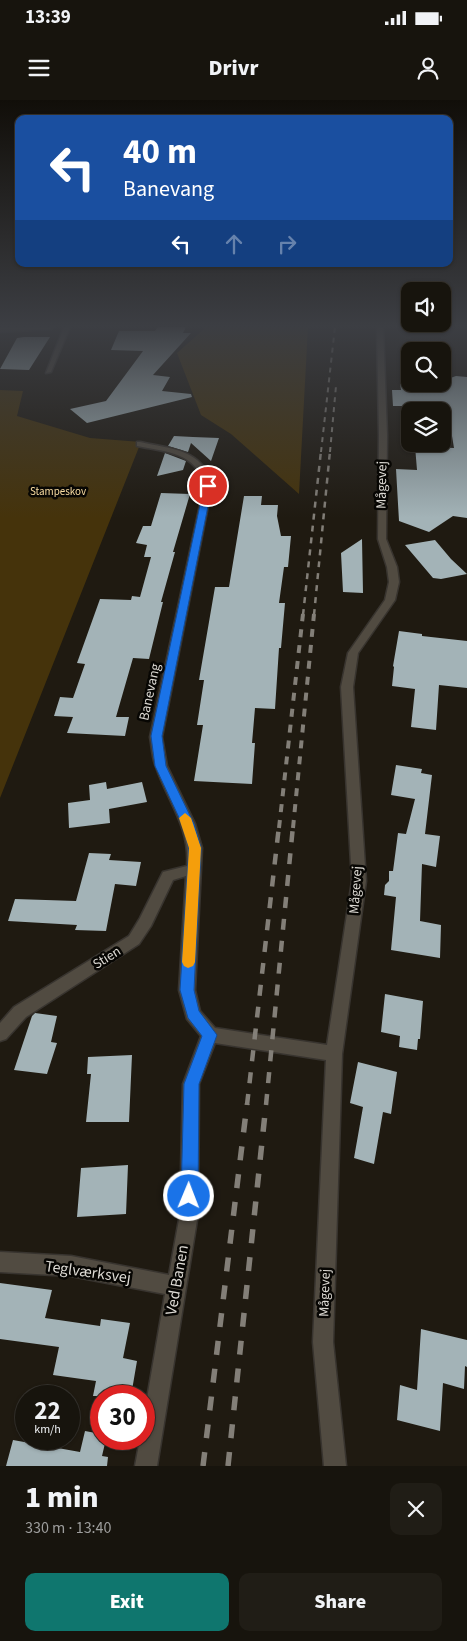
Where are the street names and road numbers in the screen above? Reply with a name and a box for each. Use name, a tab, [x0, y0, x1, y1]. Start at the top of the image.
street label: Mågevej	[372, 461, 392, 509]
street label: Banevang	[134, 662, 166, 722]
street label: Mågevej	[344, 865, 368, 915]
street label: Stien	[89, 942, 125, 974]
street label: Ved Banen	[160, 1243, 194, 1317]
street label: Teglværksvej	[44, 1255, 132, 1289]
street label: Mågevej	[314, 1269, 336, 1317]

